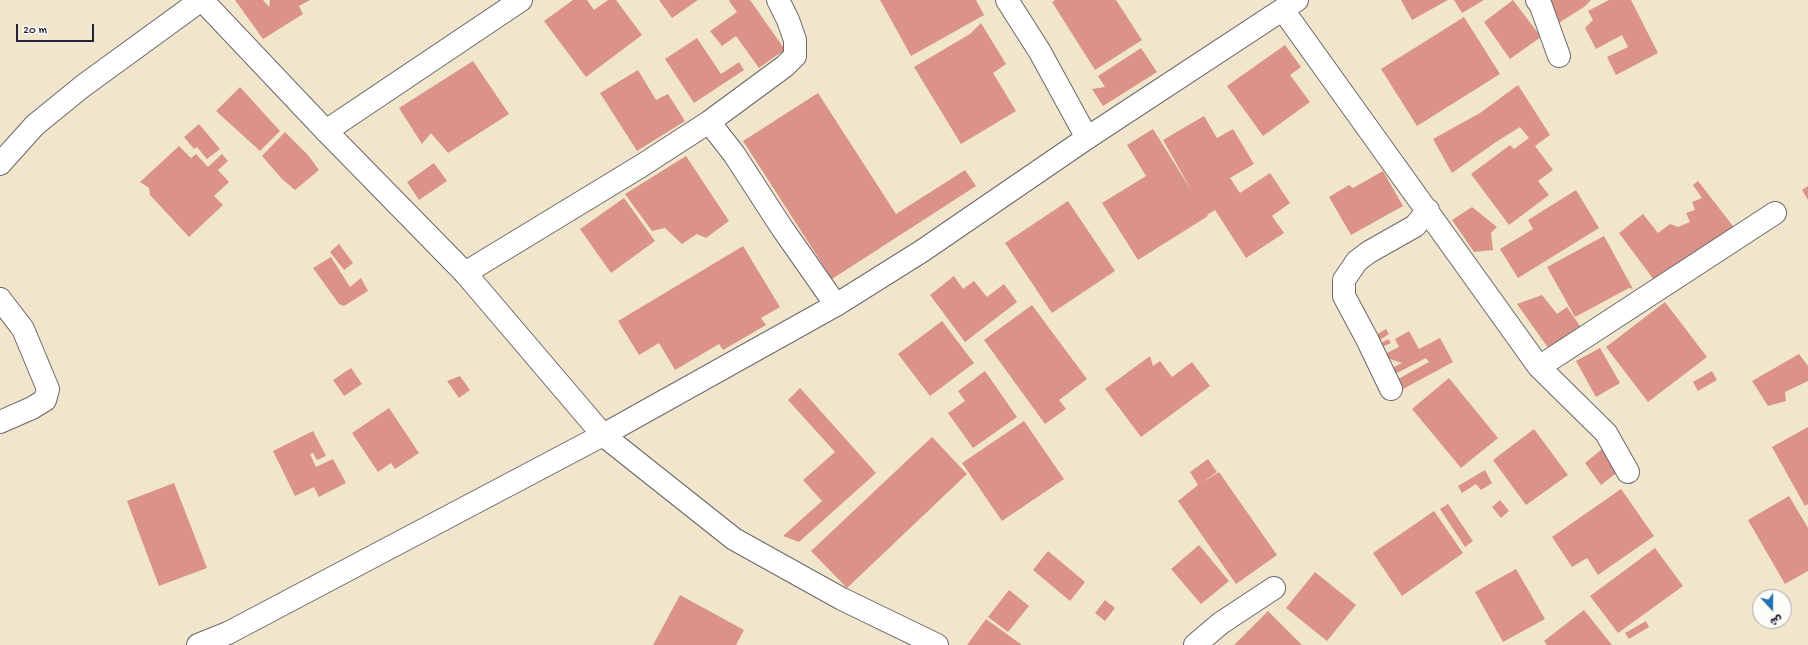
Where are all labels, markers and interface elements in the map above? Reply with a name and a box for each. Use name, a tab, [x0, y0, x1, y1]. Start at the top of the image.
scale bar	[18, 16, 96, 42]
text: 20 m	[23, 24, 47, 38]
north arrow	[1752, 589, 1792, 629]
text: ش	[1768, 611, 1784, 627]

